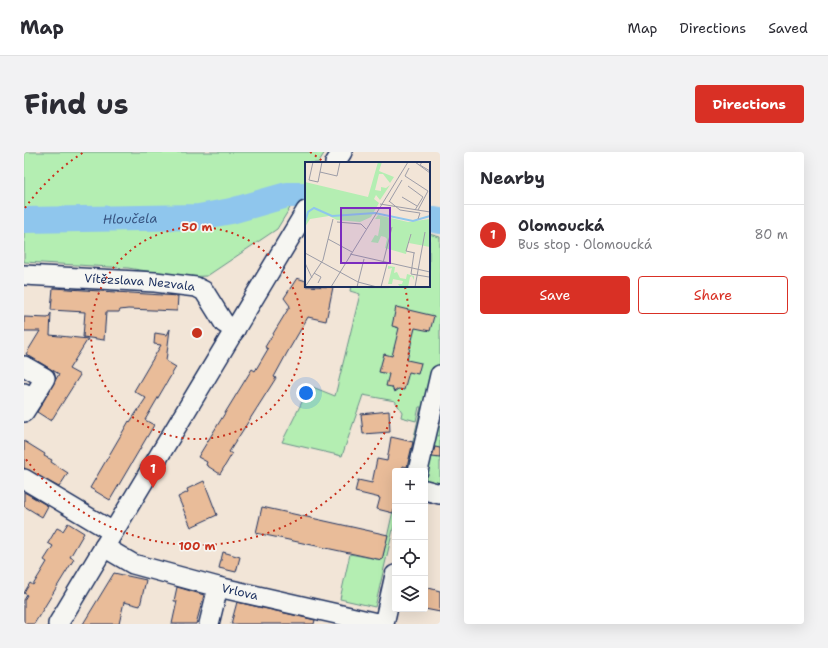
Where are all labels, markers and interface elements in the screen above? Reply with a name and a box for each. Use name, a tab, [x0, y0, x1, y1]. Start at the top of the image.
text: Map	[20, 15, 64, 40]
text: Map	[628, 19, 658, 37]
text: Directions	[680, 19, 746, 37]
text: Saved	[768, 19, 808, 37]
text: Find us	[24, 85, 129, 123]
button: Directions	[695, 85, 804, 123]
inset map	[305, 162, 430, 287]
text: Nearby	[480, 167, 545, 189]
water label: Hloučela	[102, 210, 158, 228]
text: Olomoucká	[518, 216, 604, 236]
text: 50 m	[182, 219, 213, 235]
text: 1	[490, 226, 496, 243]
text: 80 m	[754, 226, 788, 243]
text: Bus stop · Olomoucká	[518, 236, 652, 253]
street label: Vítězslava Nezvala	[84, 270, 197, 295]
button: Save	[480, 276, 630, 314]
button: Share	[638, 276, 788, 314]
centre of rings	[190, 326, 204, 340]
your location	[296, 383, 316, 403]
pin: 1	[140, 455, 166, 488]
map controls	[392, 468, 428, 612]
button: +	[392, 468, 428, 504]
button: −	[392, 504, 428, 540]
text: 100 m	[179, 538, 216, 554]
button: locate	[392, 540, 428, 576]
button: layers	[392, 576, 428, 612]
street label: Vrlova	[220, 580, 260, 604]

